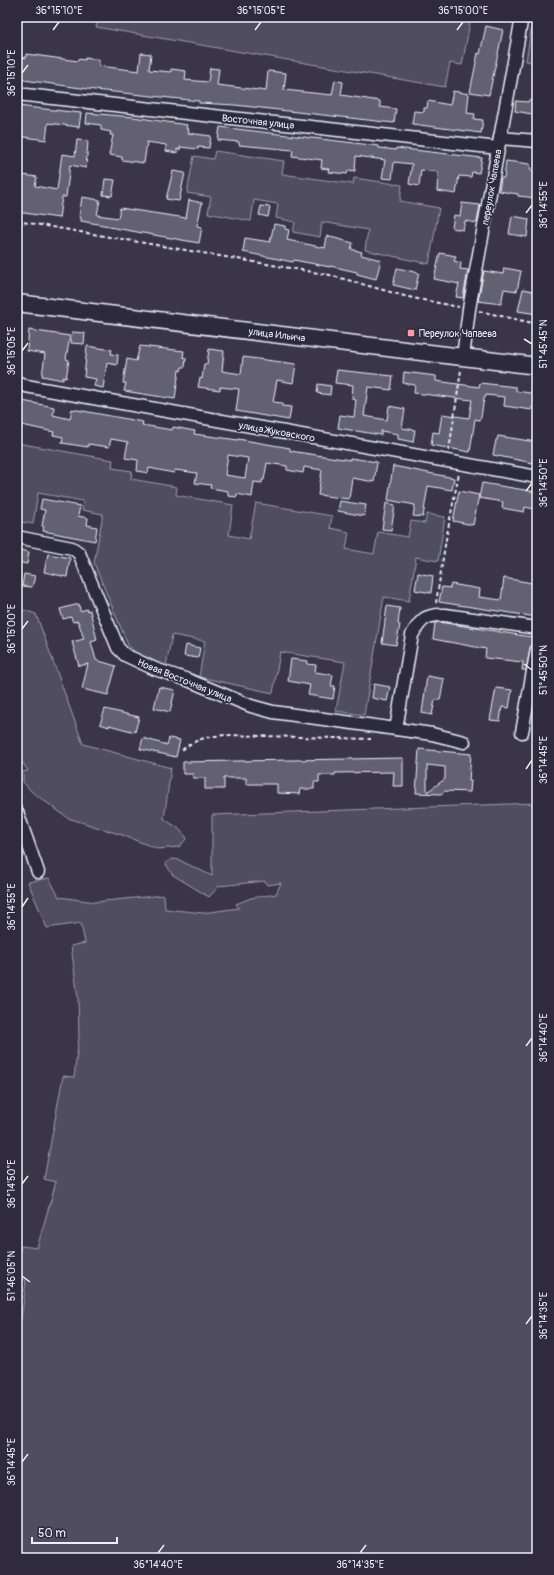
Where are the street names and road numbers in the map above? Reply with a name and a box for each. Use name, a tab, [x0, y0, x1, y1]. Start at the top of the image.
street label: Восточная улица	[221, 112, 295, 132]
street label: переулок Чапаева	[479, 148, 505, 226]
street label: улица Ильича	[247, 325, 306, 344]
street label: улица Жуковского	[237, 419, 316, 445]
street label: Новая Восточная улица	[136, 656, 234, 706]

